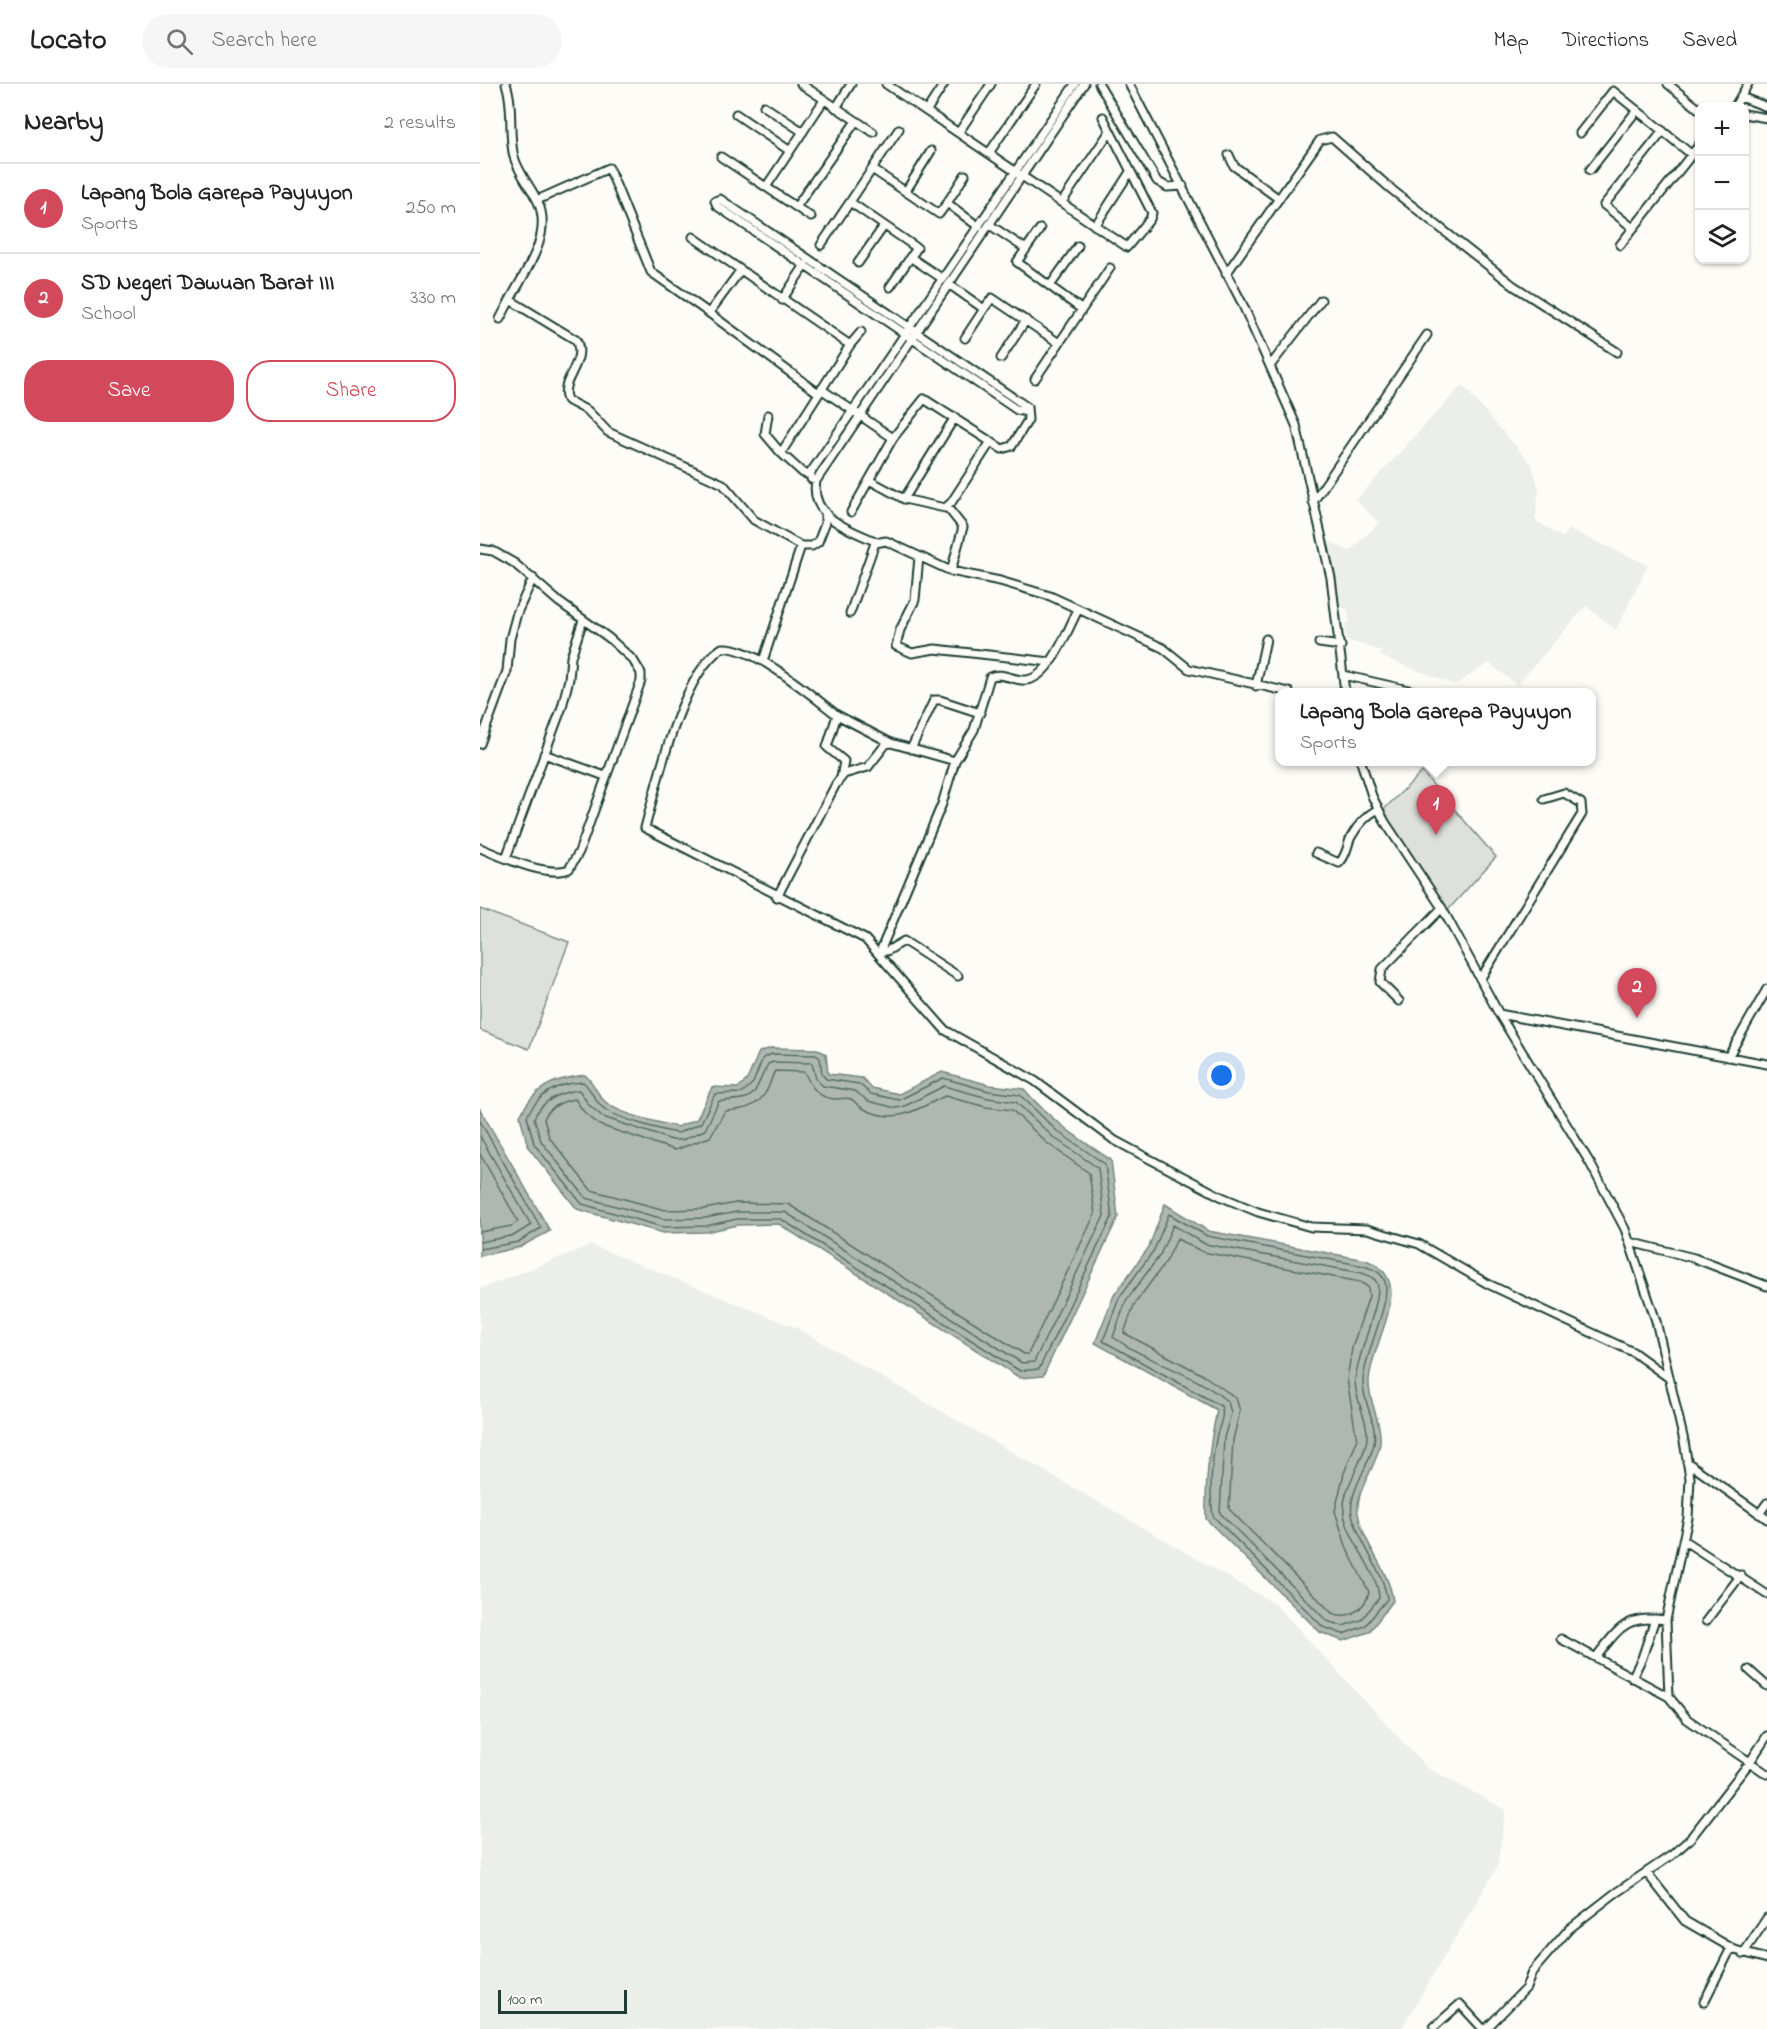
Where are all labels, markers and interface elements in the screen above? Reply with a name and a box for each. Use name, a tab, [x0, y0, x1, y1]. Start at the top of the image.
search box	[142, 14, 562, 68]
text: Locato	[30, 21, 106, 62]
icon: search	[163, 25, 196, 58]
text: Search here	[211, 25, 317, 57]
text: Map	[1493, 26, 1529, 56]
text: Directions	[1562, 26, 1649, 56]
text: Saved	[1682, 26, 1737, 56]
map controls	[1695, 102, 1749, 264]
button: +	[1695, 102, 1749, 156]
text: Nearby	[24, 104, 103, 142]
text: 2 results	[384, 109, 456, 138]
button: −	[1695, 156, 1749, 210]
text: Lapang Bola Garepa Payuyon	[81, 178, 353, 210]
text: 1	[40, 194, 47, 223]
text: 250 m	[405, 194, 456, 223]
text: Sports	[81, 210, 138, 239]
button: layers	[1695, 210, 1749, 264]
text: SD Negeri Dawuan Barat III	[81, 268, 335, 300]
text: 2	[39, 284, 48, 313]
text: 330 m	[410, 284, 456, 313]
text: School	[81, 300, 136, 329]
button: Save	[24, 360, 234, 422]
button: Share	[246, 360, 456, 422]
popup	[1275, 688, 1596, 766]
text: Lapang Bola Garepa Payuyon	[1300, 697, 1571, 729]
text: Sports	[1300, 729, 1357, 758]
pin: 1	[1416, 786, 1456, 835]
pin: 2	[1618, 968, 1656, 1018]
your location	[1207, 1061, 1236, 1090]
scale bar	[498, 1987, 627, 2014]
text: 100 m	[507, 1988, 542, 2012]

